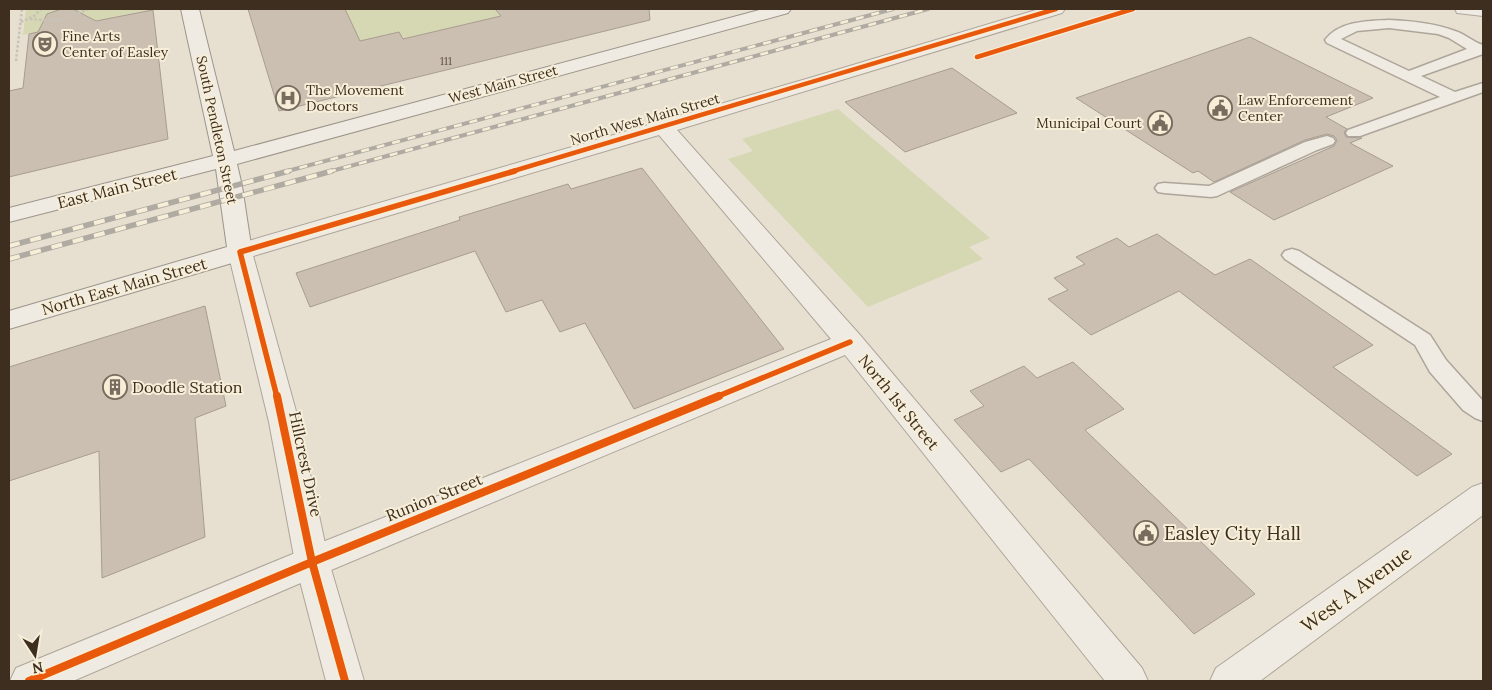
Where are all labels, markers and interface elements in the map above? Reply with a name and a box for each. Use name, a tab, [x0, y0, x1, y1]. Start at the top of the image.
place label: Fine Arts Center of Easley	[62, 27, 169, 61]
theatre icon: Fine Arts Center of Easley	[32, 31, 58, 57]
street label: South Pendleton Street	[192, 54, 242, 207]
house number: 111	[440, 54, 452, 68]
street label: West Main Street	[446, 61, 560, 107]
place label: The Movement Doctors	[306, 81, 405, 115]
hospital icon: The Movement Doctors	[275, 85, 301, 111]
street label: North West Main Street	[568, 89, 722, 149]
place label: Law Enforcement Center	[1238, 91, 1354, 125]
public building icon: Law Enforcement Center	[1207, 95, 1233, 121]
public building icon: Municipal Court	[1147, 110, 1173, 136]
place label: Municipal Court	[1036, 114, 1143, 132]
street label: East Main Street	[55, 163, 180, 213]
street label: North East Main Street	[39, 253, 210, 319]
street label: North 1st Street	[854, 350, 944, 455]
building icon: Doodle Station	[102, 374, 128, 400]
place label: Doodle Station	[132, 377, 243, 397]
street label: Hillcrest Drive	[285, 409, 327, 519]
street label: Runion Street	[383, 468, 486, 525]
public building icon: Easley City Hall	[1133, 520, 1159, 546]
place label: Easley City Hall	[1164, 521, 1301, 545]
street label: West A Avenue	[1296, 541, 1416, 637]
north arrow	[10, 630, 60, 680]
text: N	[30, 658, 45, 678]

